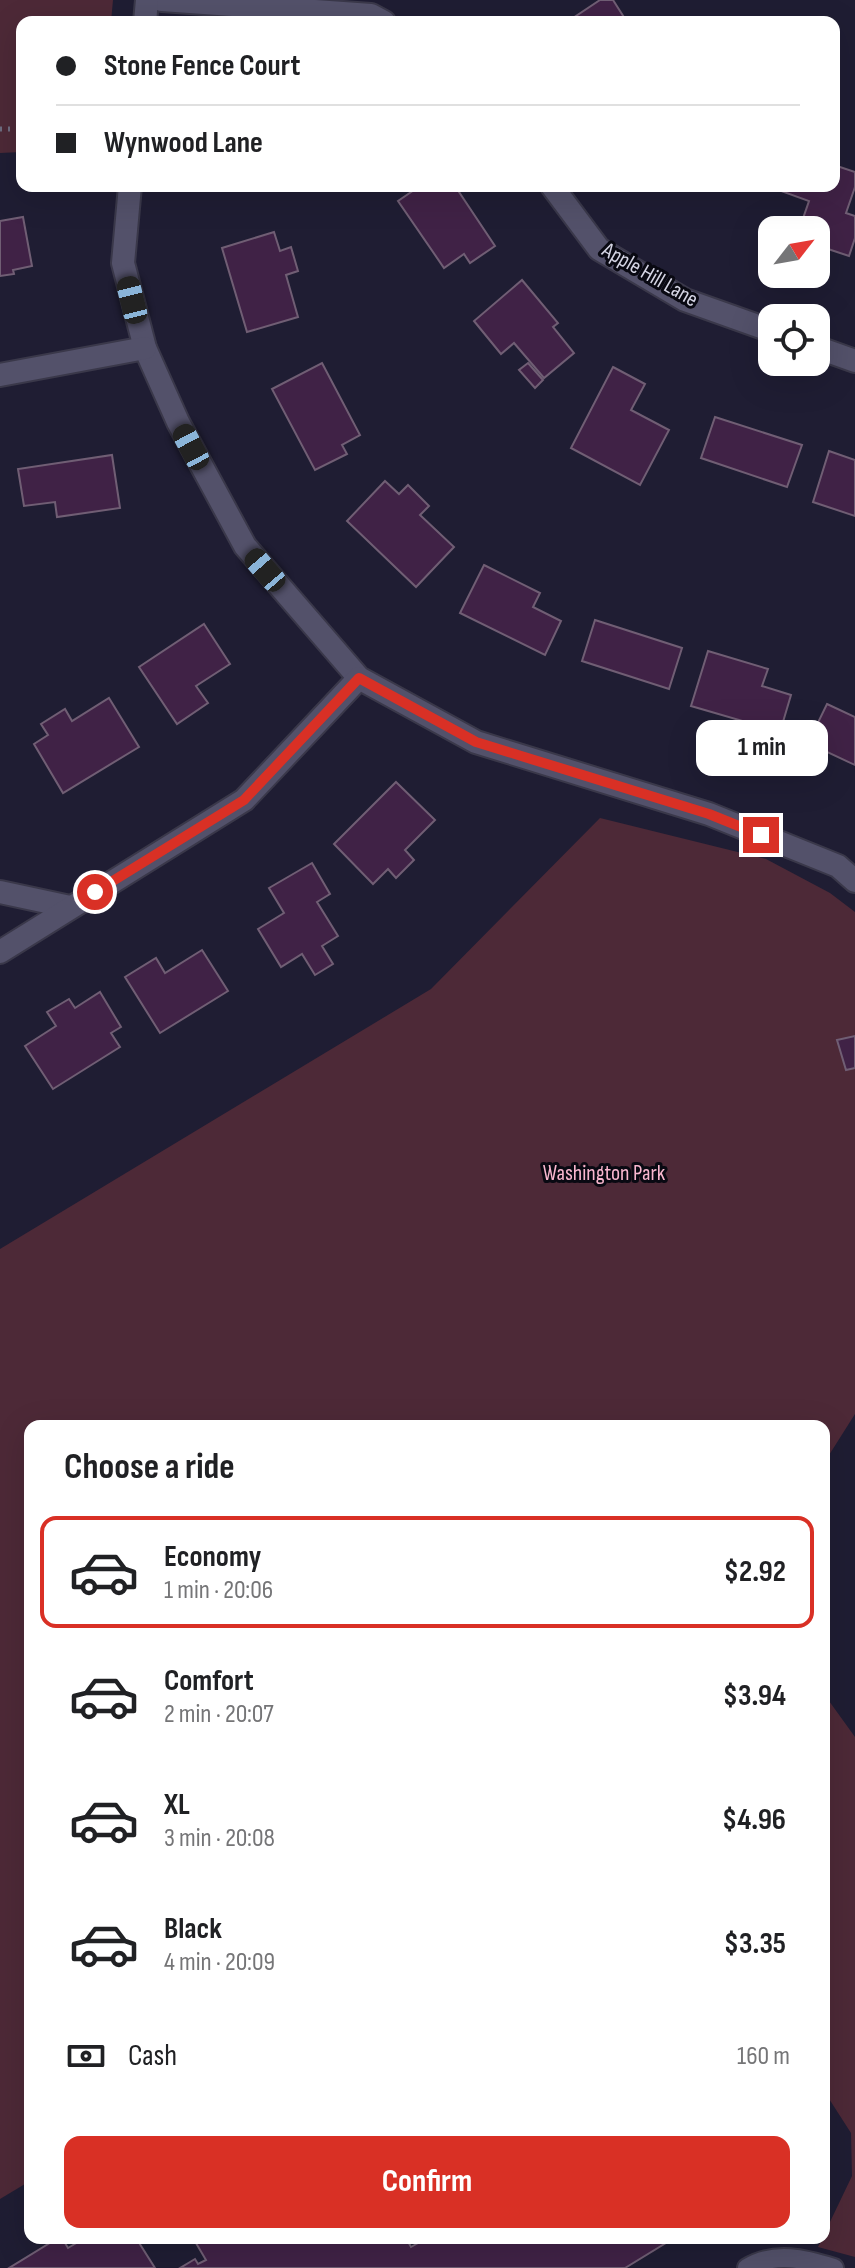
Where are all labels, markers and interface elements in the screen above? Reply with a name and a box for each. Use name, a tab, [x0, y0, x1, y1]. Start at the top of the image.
text: Stone Fence Court	[104, 48, 300, 84]
text: Wynwood Lane	[104, 125, 263, 161]
north arrow	[758, 216, 830, 288]
map controls	[758, 216, 830, 376]
street label: Apple Hill Lane	[596, 236, 703, 313]
car	[115, 274, 149, 326]
button: locate	[758, 304, 830, 376]
car	[169, 420, 213, 474]
car	[240, 544, 290, 596]
callout: 1 min	[695, 719, 827, 775]
text: 1 min	[738, 732, 786, 763]
route end	[743, 817, 779, 853]
route start	[77, 874, 113, 910]
park label: Washington Park	[543, 1160, 666, 1187]
text: Choose a ride	[64, 1446, 235, 1489]
icon: car	[68, 1536, 140, 1608]
text: Economy	[164, 1539, 261, 1575]
text: $2.92	[724, 1554, 786, 1590]
text: 1 min · 20:06	[164, 1575, 273, 1606]
icon: car	[68, 1660, 140, 1732]
text: Comfort	[164, 1663, 254, 1699]
text: $3.94	[723, 1678, 786, 1714]
text: 2 min · 20:07	[164, 1699, 274, 1730]
icon: car	[68, 1784, 140, 1856]
text: XL	[164, 1787, 190, 1823]
text: $4.96	[722, 1802, 786, 1838]
text: 3 min · 20:08	[164, 1823, 275, 1854]
icon: car	[68, 1908, 140, 1980]
text: Black	[164, 1911, 222, 1947]
text: $3.35	[724, 1926, 786, 1962]
text: 4 min · 20:09	[164, 1947, 275, 1978]
icon: cash	[64, 2034, 108, 2078]
text: Cash	[128, 2038, 177, 2074]
text: 160 m	[737, 2041, 790, 2072]
button: Confirm	[64, 2136, 790, 2228]

